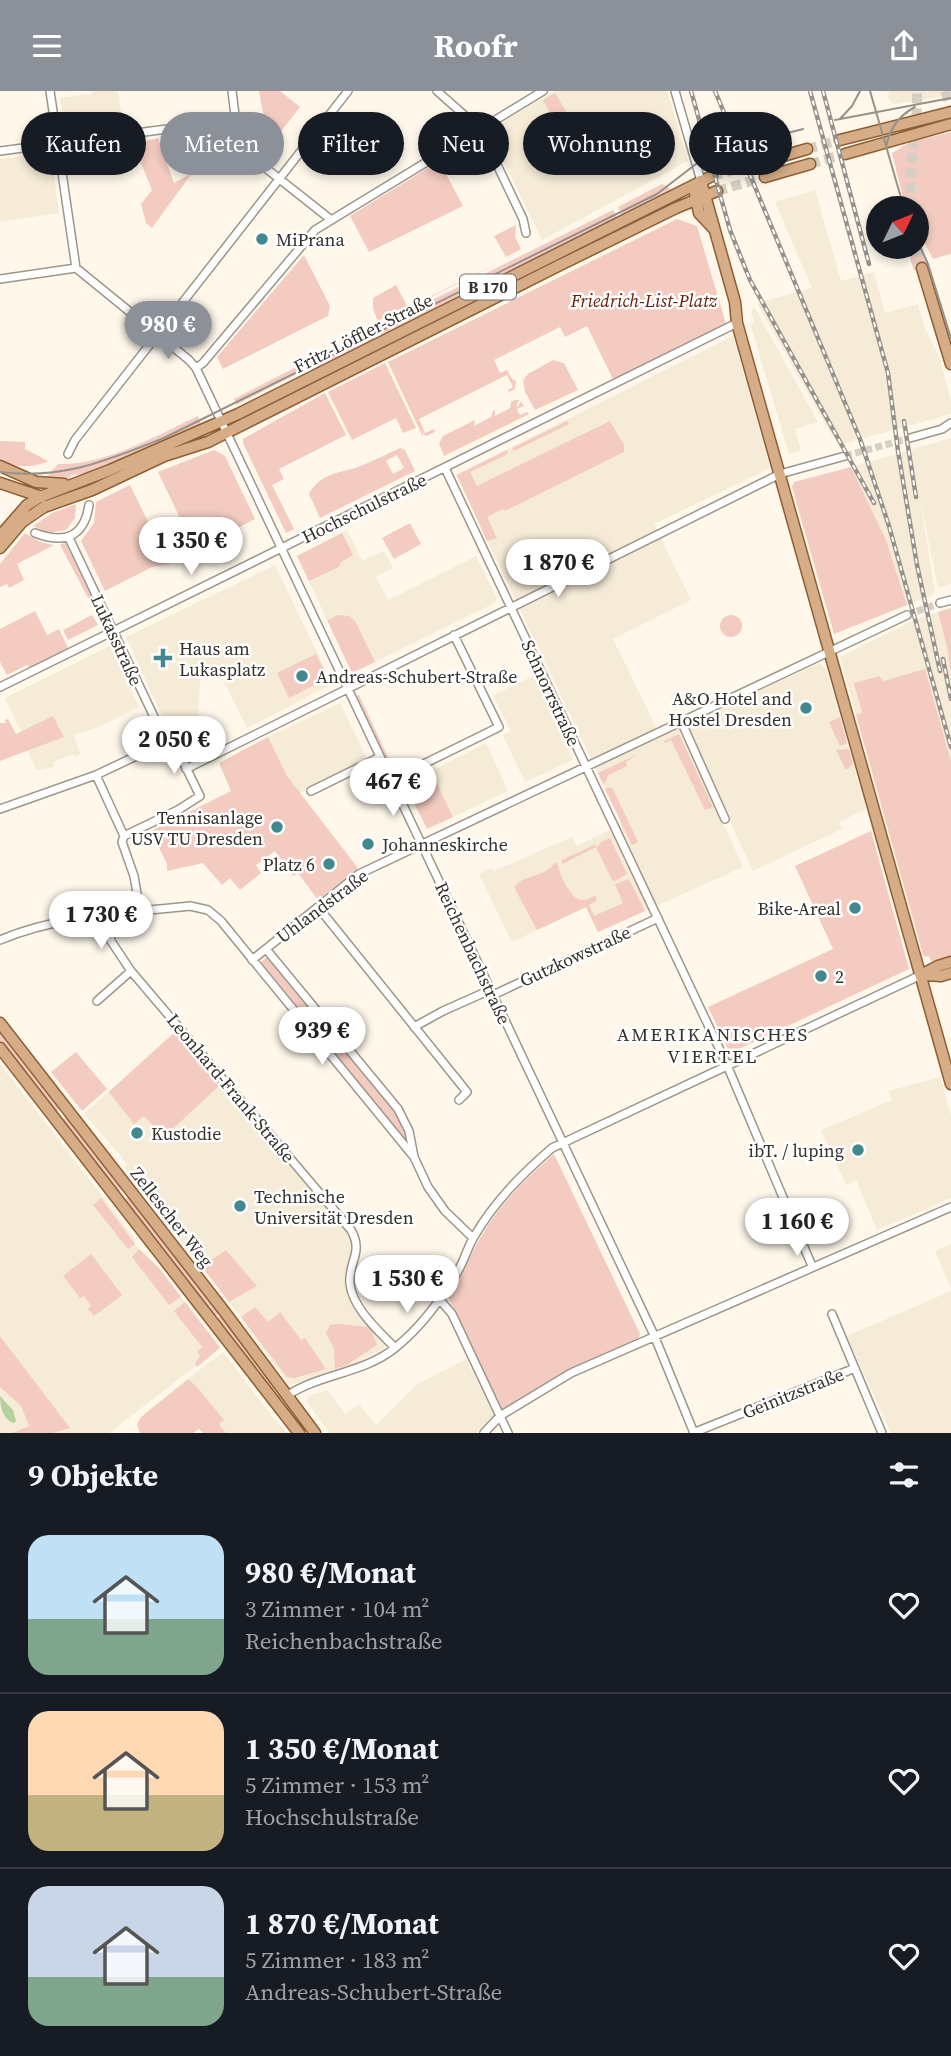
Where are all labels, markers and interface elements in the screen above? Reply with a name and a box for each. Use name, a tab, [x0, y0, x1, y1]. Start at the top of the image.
text: Roofr	[433, 24, 518, 68]
icon: menu	[28, 27, 66, 65]
icon: share	[885, 27, 923, 65]
chip: Kaufen	[21, 112, 146, 175]
chip: Mieten	[160, 112, 284, 175]
chip: Filter	[298, 112, 404, 175]
chip: Neu	[418, 112, 509, 175]
chip: Wohnung	[523, 112, 675, 175]
chip: Haus	[689, 112, 792, 175]
north arrow	[866, 196, 929, 259]
map controls	[866, 196, 929, 259]
place label: MiPrana	[276, 227, 345, 252]
marker: MiPrana	[254, 231, 270, 247]
road number: B 170	[460, 275, 516, 299]
street label: Fritz-Löffler-Straße	[289, 287, 437, 379]
park label: Friedrich-List-Platz	[570, 288, 718, 313]
pin: 980 €	[119, 301, 217, 361]
text: 980 €	[141, 308, 195, 340]
street label: Hochschulstraße	[297, 467, 431, 549]
pin: 1 350 €	[126, 517, 256, 577]
text: 1 350 €	[155, 524, 227, 556]
pin: 1 870 €	[493, 539, 623, 599]
text: 1 870 €	[522, 546, 594, 578]
street label: Lukasstraße	[85, 590, 149, 690]
place label: Haus am Lukasplatz	[179, 636, 265, 682]
street label: Schnorrstraße	[515, 636, 587, 750]
marker: Haus am Lukasplatz	[153, 648, 173, 668]
place label: Andreas-Schubert-Straße	[316, 664, 517, 689]
marker: Andreas-Schubert-Straße	[294, 668, 310, 684]
place label: A&O Hotel and Hostel Dresden	[669, 686, 792, 732]
marker: A&O Hotel and Hostel Dresden	[798, 700, 814, 716]
pin: 2 050 €	[109, 717, 239, 776]
text: 2 050 €	[138, 723, 210, 755]
pin: 467 €	[344, 759, 442, 818]
text: 467 €	[366, 765, 420, 797]
place label: Tennisanlage USV TU Dresden	[131, 805, 263, 851]
marker: Tennisanlage USV TU Dresden	[269, 819, 285, 835]
place label: Johanneskirche	[381, 832, 508, 857]
marker: Johanneskirche	[360, 836, 376, 852]
place label: Platz 6	[263, 852, 315, 877]
marker: Platz 6	[321, 856, 337, 872]
street label: Uhlandstraße	[271, 863, 373, 949]
street label: Reichenbachstraße	[429, 878, 517, 1028]
pin: 1 730 €	[36, 891, 166, 951]
place label: Bike-Areal	[757, 896, 841, 921]
text: 1 730 €	[65, 898, 137, 930]
marker: Bike-Areal	[847, 900, 863, 916]
street label: Gutzkowstraße	[515, 919, 635, 993]
place label: 2	[835, 964, 844, 989]
marker: 2	[813, 968, 829, 984]
pin: 939 €	[273, 1007, 371, 1067]
street label: Leonhard-Frank-Straße	[161, 1008, 301, 1168]
text: 939 €	[295, 1014, 349, 1046]
district label: AMERIKANISCHES VIERTEL	[617, 1021, 809, 1069]
place label: Kustodie	[151, 1121, 221, 1146]
marker: Kustodie	[129, 1125, 145, 1141]
place label: ibT. / luping	[749, 1138, 844, 1163]
marker: ibT. / luping	[850, 1142, 866, 1158]
street label: Zellescher Weg	[125, 1162, 219, 1272]
place label: Technische Universität Dresden	[254, 1184, 414, 1230]
marker: Technische Universität Dresden	[232, 1198, 248, 1214]
pin: 1 160 €	[732, 1199, 862, 1258]
text: 1 160 €	[761, 1205, 833, 1237]
pin: 1 530 €	[342, 1255, 472, 1315]
text: 1 530 €	[371, 1262, 443, 1294]
street label: Geinitzstraße	[739, 1361, 847, 1425]
text: 9 Objekte	[28, 1455, 158, 1496]
icon: filters	[885, 1456, 923, 1494]
text: 980 €/Monat	[245, 1552, 416, 1593]
icon: home	[84, 1563, 168, 1647]
icon: heart	[885, 1586, 923, 1624]
text: 3 Zimmer · 104 m²	[245, 1593, 429, 1625]
text: Reichenbachstraße	[245, 1625, 443, 1657]
text: 1 350 €/Monat	[245, 1728, 439, 1769]
icon: home	[84, 1739, 168, 1823]
icon: heart	[885, 1762, 923, 1800]
text: 5 Zimmer · 153 m²	[245, 1769, 429, 1801]
text: Hochschulstraße	[245, 1801, 419, 1833]
text: 1 870 €/Monat	[245, 1903, 439, 1944]
icon: home	[84, 1914, 168, 1998]
icon: heart	[885, 1937, 923, 1975]
text: 5 Zimmer · 183 m²	[245, 1944, 429, 1976]
text: Andreas-Schubert-Straße	[245, 1976, 502, 2008]

